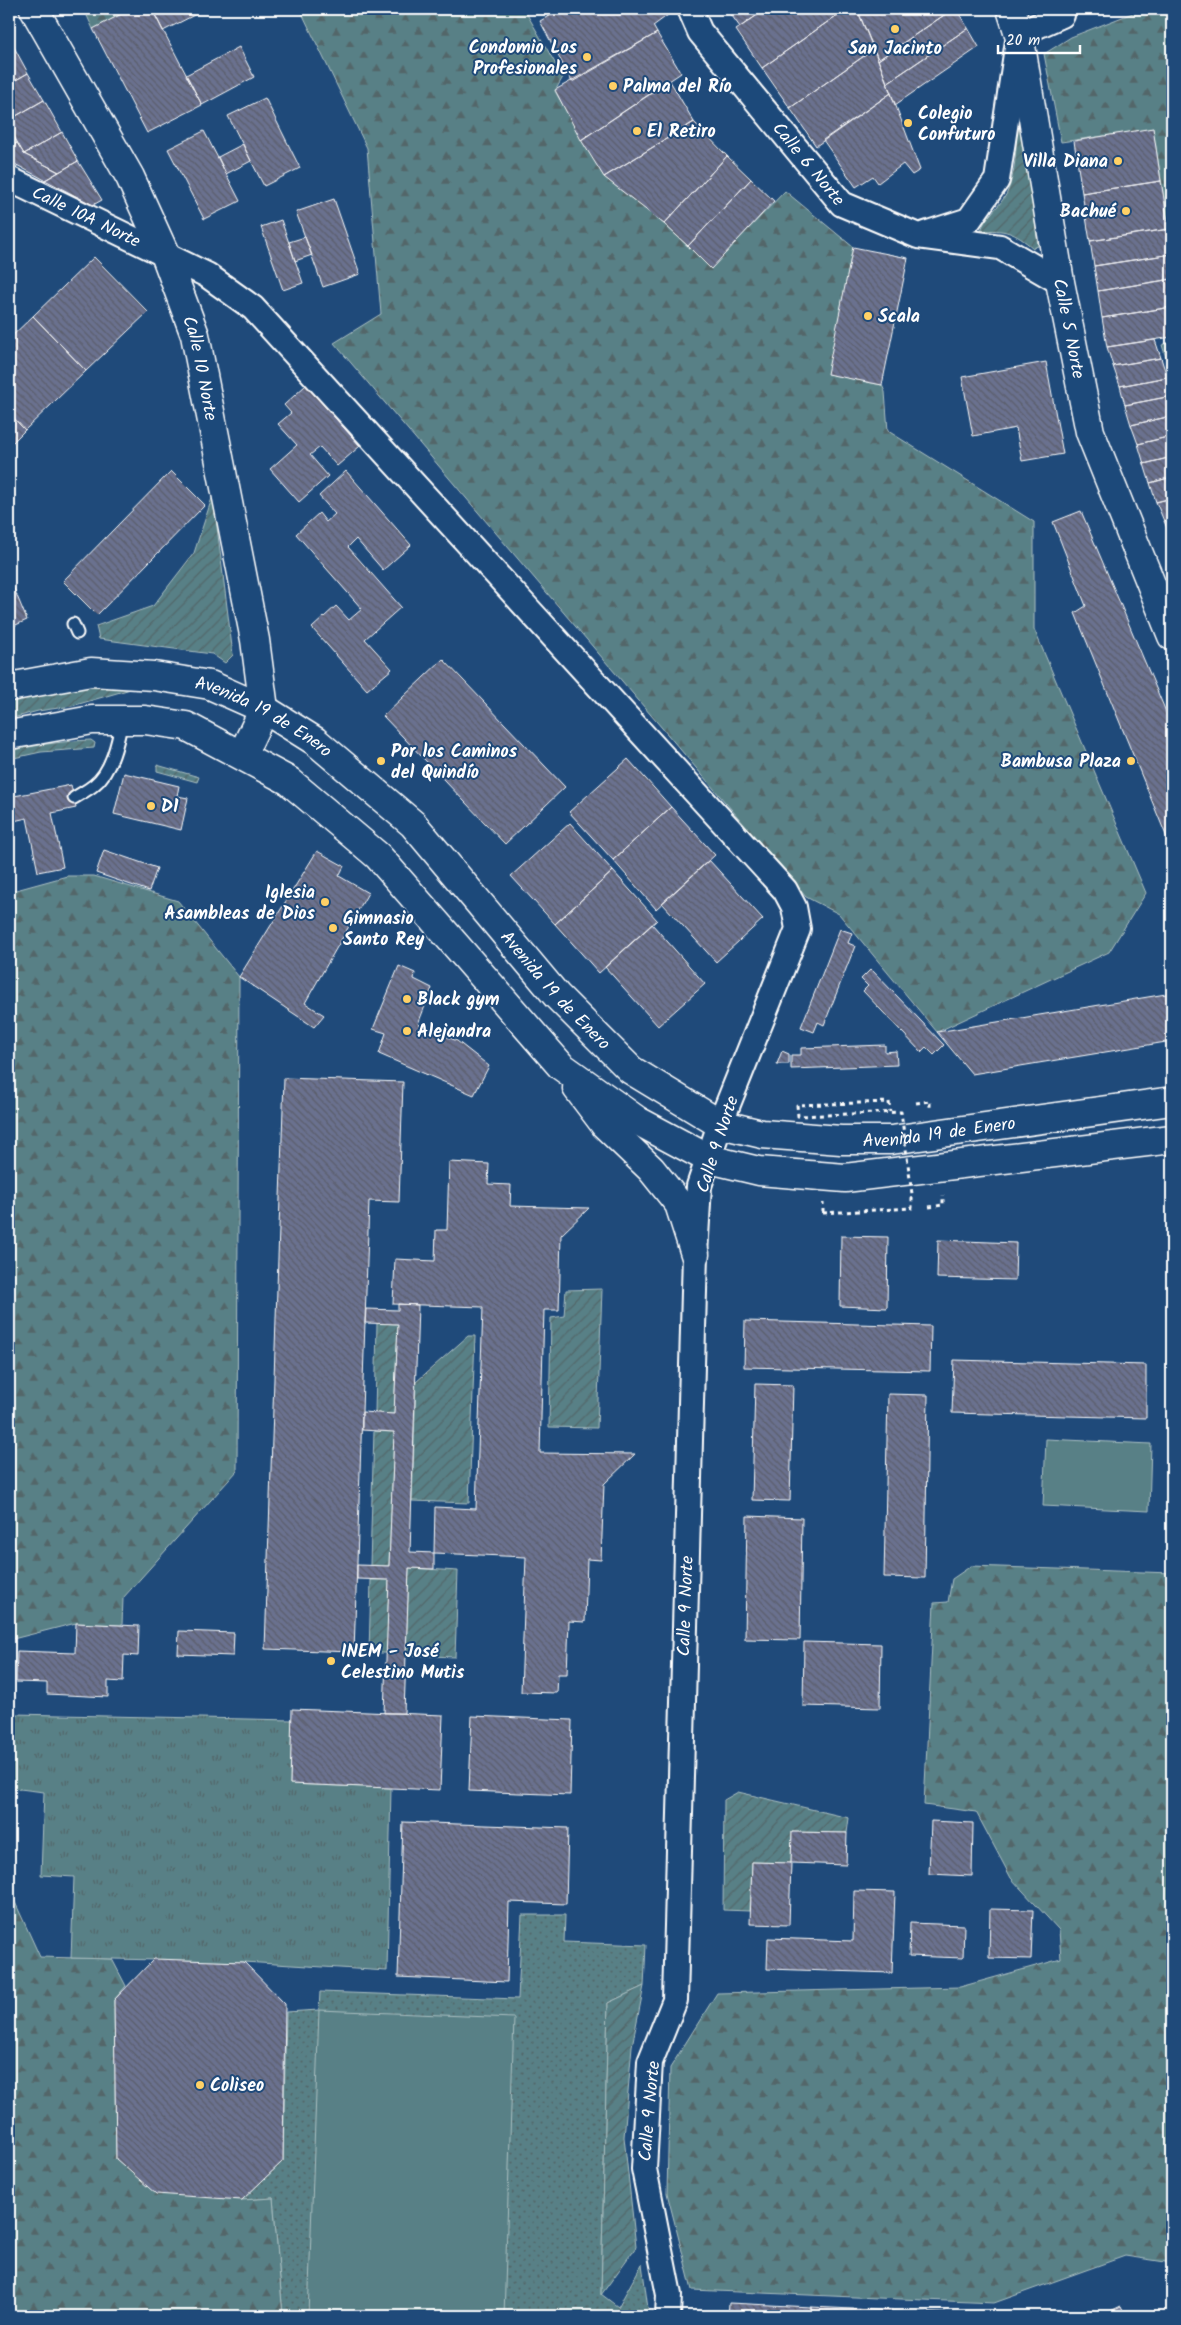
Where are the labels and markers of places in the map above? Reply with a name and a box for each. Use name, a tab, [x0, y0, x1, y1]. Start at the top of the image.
marker: San Jacinto	[889, 23, 901, 35]
place label: Condomio Los Profesionales	[469, 34, 578, 84]
place label: San Jacinto	[848, 35, 942, 64]
marker: Condomio Los Profesionales	[581, 51, 593, 63]
place label: Palma del Río	[623, 73, 732, 102]
marker: Palma del Río	[607, 80, 619, 92]
place label: Colegio Confuturo	[918, 100, 995, 150]
marker: Colegio Confuturo	[902, 117, 914, 129]
place label: El Retiro	[647, 118, 716, 147]
marker: El Retiro	[631, 125, 643, 137]
place label: Villa Diana	[1023, 148, 1108, 177]
marker: Villa Diana	[1112, 155, 1124, 167]
place label: Bachué	[1060, 198, 1117, 227]
marker: Bachué	[1120, 205, 1132, 217]
place label: Scala	[878, 303, 920, 332]
marker: Scala	[862, 310, 874, 322]
place label: Por los Caminos del Quindío	[391, 738, 518, 788]
place label: Bambusa Plaza	[1001, 748, 1121, 777]
marker: Por los Caminos del Quindío	[375, 755, 387, 767]
marker: Bambusa Plaza	[1125, 755, 1137, 767]
place label: D1	[161, 793, 179, 822]
marker: D1	[145, 800, 157, 812]
place label: Iglesia Asambleas de Dios	[164, 879, 316, 929]
marker: Iglesia Asambleas de Dios	[319, 896, 331, 908]
place label: Gimnasio Santo Rey	[343, 905, 425, 955]
marker: Gimnasio Santo Rey	[327, 922, 339, 934]
place label: Black gym	[417, 986, 500, 1015]
marker: Black gym	[401, 993, 413, 1005]
place label: Alejandra	[417, 1018, 491, 1047]
marker: Alejandra	[401, 1025, 413, 1037]
place label: INEM - José Celestino Mutis	[341, 1638, 465, 1688]
marker: INEM - José Celestino Mutis	[325, 1655, 337, 1667]
place label: Coliseo	[210, 2072, 264, 2101]
marker: Coliseo	[194, 2079, 206, 2091]

